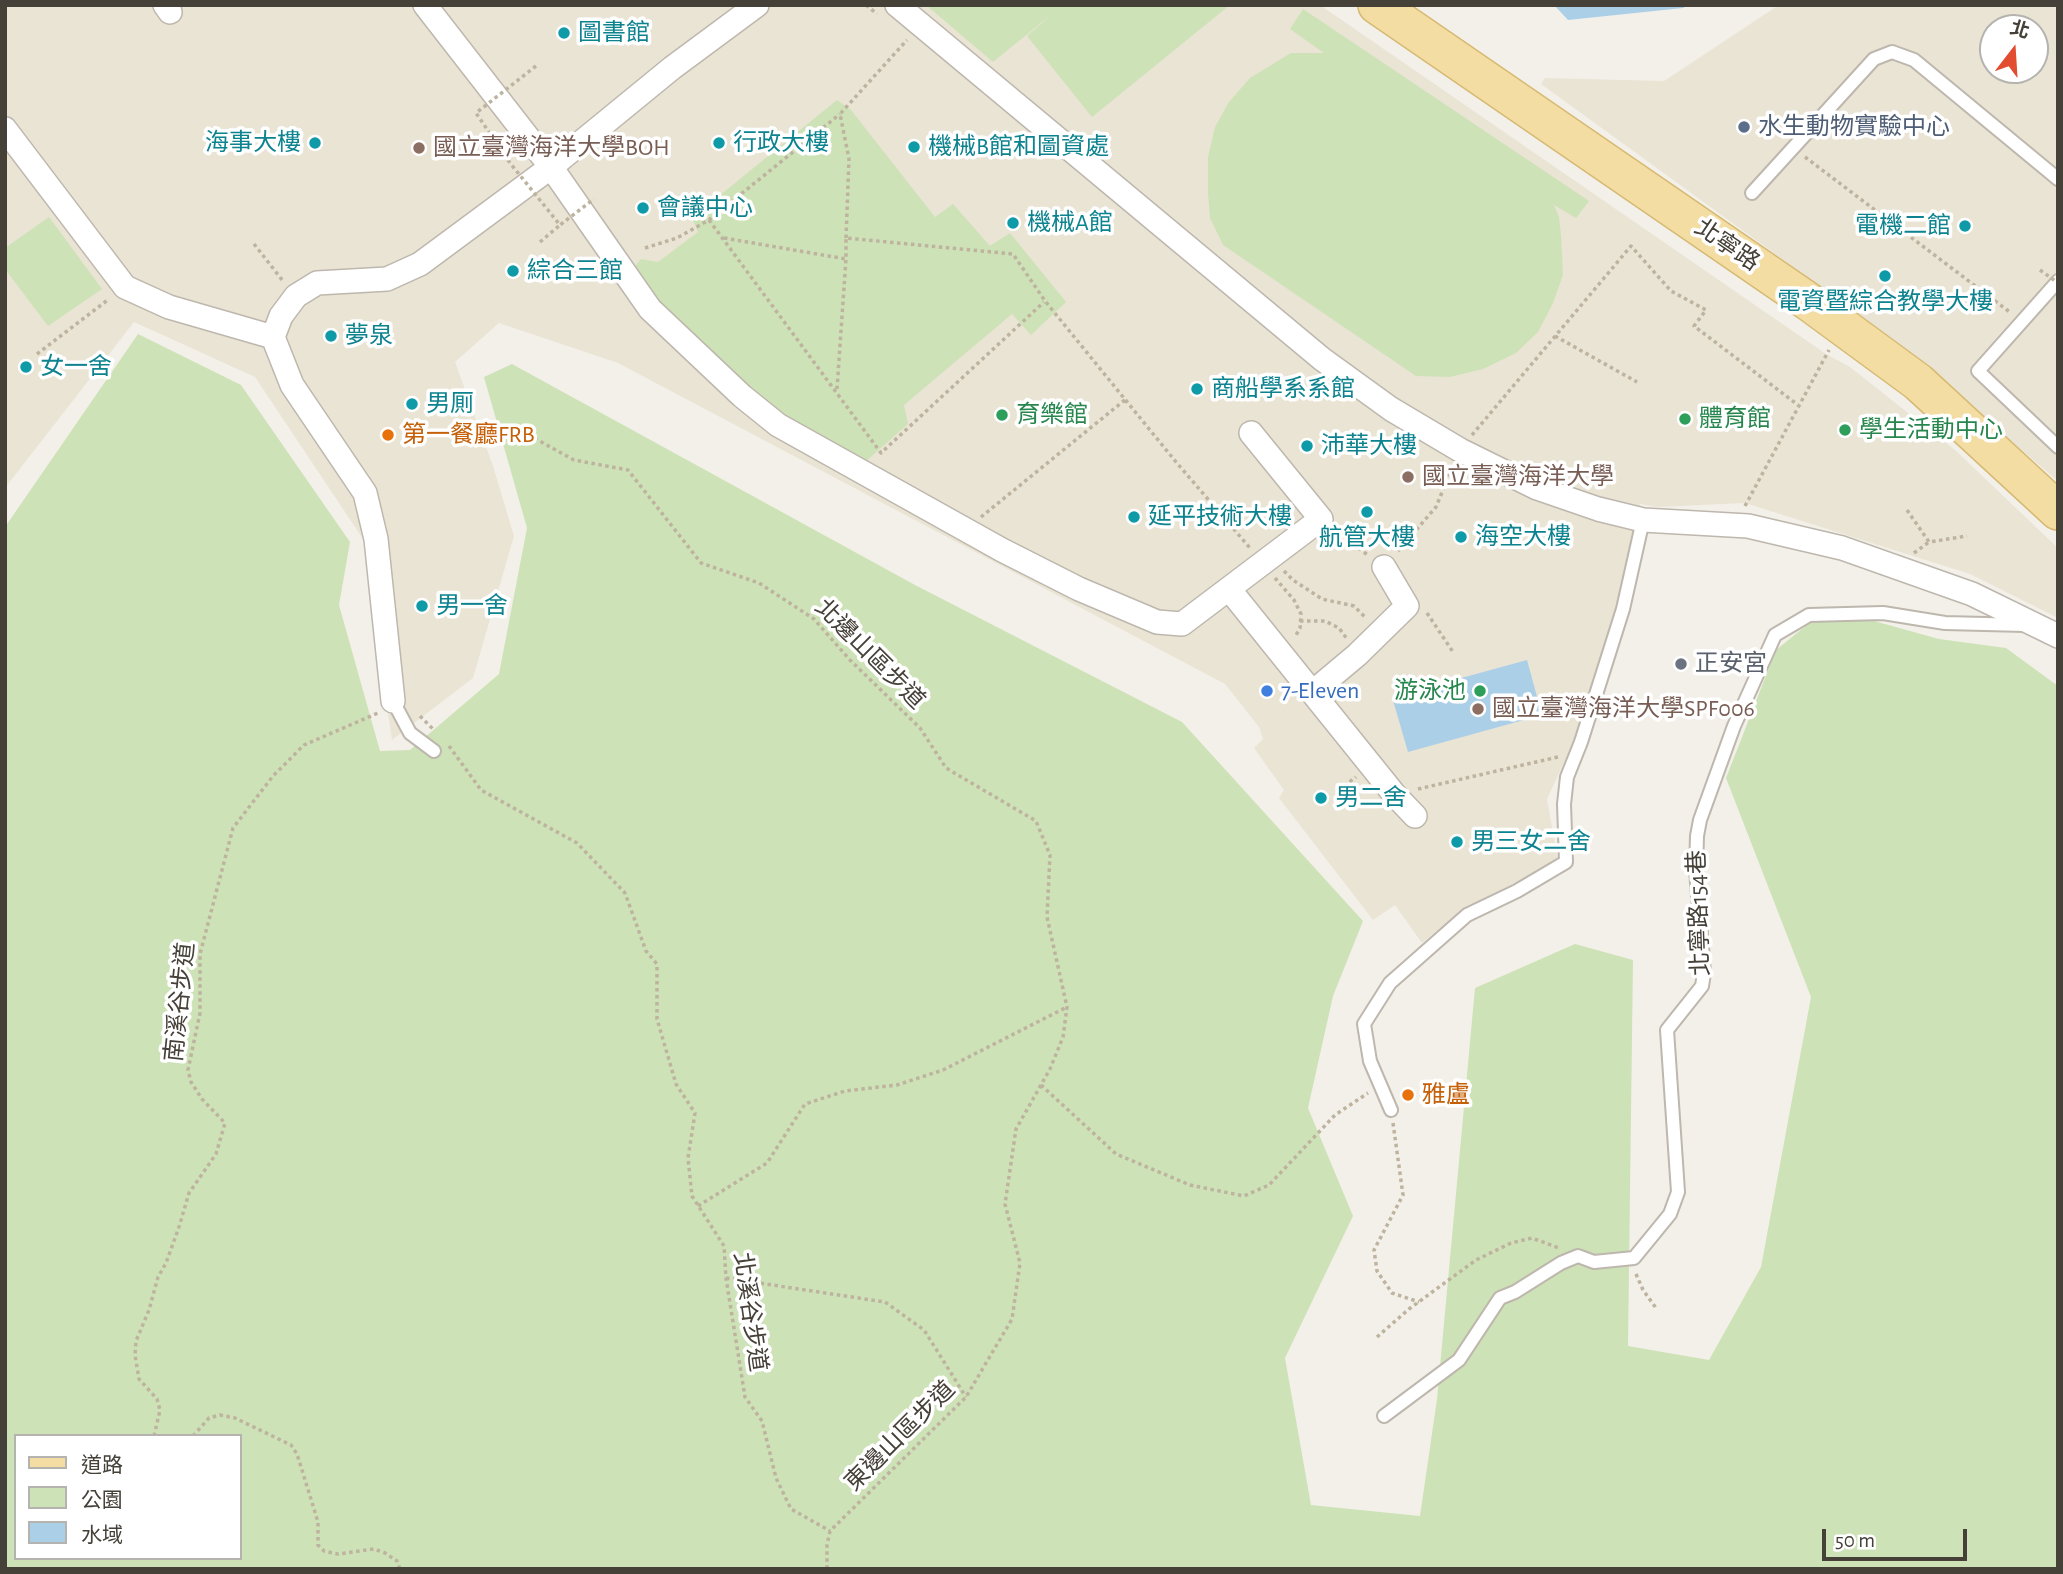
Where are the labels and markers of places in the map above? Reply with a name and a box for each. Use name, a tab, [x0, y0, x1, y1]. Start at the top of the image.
place label: 圖書館	[578, 19, 650, 47]
marker: 圖書館	[556, 25, 572, 41]
place label: 水生動物實驗中心	[1758, 113, 1950, 141]
marker: 水生動物實驗中心	[1736, 119, 1752, 135]
place label: 海事大樓	[205, 129, 301, 157]
place label: 行政大樓	[733, 129, 829, 157]
place label: 機械B館和圖資處	[928, 133, 1109, 161]
place label: 國立臺灣海洋大學BOH	[433, 134, 670, 162]
marker: 海事大樓	[307, 135, 323, 151]
marker: 行政大樓	[711, 135, 727, 151]
marker: 機械B館和圖資處	[906, 139, 922, 155]
marker: 國立臺灣海洋大學BOH	[411, 140, 427, 156]
place label: 會議中心	[657, 194, 753, 222]
marker: 會議中心	[635, 200, 651, 216]
place label: 機械A館	[1027, 209, 1113, 237]
place label: 電機二館	[1855, 212, 1951, 240]
marker: 機械A館	[1005, 215, 1021, 231]
marker: 電機二館	[1957, 218, 1973, 234]
place label: 綜合三館	[527, 257, 623, 285]
marker: 綜合三館	[505, 263, 521, 279]
marker: 電資暨綜合教學大樓	[1877, 268, 1893, 284]
place label: 電資暨綜合教學大樓	[1777, 288, 1993, 316]
place label: 夢泉	[345, 322, 393, 350]
marker: 夢泉	[323, 328, 339, 344]
place label: 女一舍	[40, 353, 112, 381]
marker: 女一舍	[18, 359, 34, 375]
place label: 商船學系系館	[1211, 375, 1355, 403]
marker: 商船學系系館	[1189, 381, 1205, 397]
place label: 男厠	[426, 390, 474, 418]
marker: 男厠	[404, 396, 420, 412]
place label: 育樂館	[1016, 401, 1088, 429]
place label: 體育館	[1699, 405, 1771, 433]
marker: 育樂館	[994, 407, 1010, 423]
marker: 體育館	[1677, 411, 1693, 427]
place label: 學生活動中心	[1859, 416, 2003, 444]
place label: 第一餐廳FRB	[402, 421, 535, 449]
marker: 學生活動中心	[1837, 422, 1853, 438]
marker: 第一餐廳FRB	[380, 427, 396, 443]
place label: 沛華大樓	[1321, 432, 1417, 460]
marker: 沛華大樓	[1299, 438, 1315, 454]
place label: 國立臺灣海洋大學	[1422, 463, 1614, 491]
marker: 國立臺灣海洋大學	[1400, 469, 1416, 485]
place label: 延平技術大樓	[1148, 503, 1292, 531]
marker: 航管大樓	[1359, 504, 1375, 520]
marker: 延平技術大樓	[1126, 509, 1142, 525]
place label: 海空大樓	[1475, 523, 1571, 551]
place label: 航管大樓	[1319, 524, 1415, 552]
marker: 海空大樓	[1453, 529, 1469, 545]
place label: 男一舍	[436, 592, 508, 620]
marker: 男一舍	[414, 598, 430, 614]
place label: 正安宮	[1695, 650, 1767, 678]
marker: 正安宮	[1673, 656, 1689, 672]
place label: 7-Eleven	[1281, 677, 1359, 705]
place label: 游泳池	[1394, 677, 1466, 705]
marker: 7-Eleven	[1259, 683, 1275, 699]
marker: 游泳池	[1472, 683, 1488, 699]
place label: 國立臺灣海洋大學SPF006	[1492, 695, 1755, 723]
marker: 國立臺灣海洋大學SPF006	[1470, 701, 1486, 717]
place label: 男二舍	[1335, 784, 1407, 812]
marker: 男二舍	[1313, 790, 1329, 806]
place label: 男三女二舍	[1471, 828, 1591, 856]
marker: 男三女二舍	[1449, 834, 1465, 850]
place label: 雅盧	[1422, 1081, 1470, 1109]
marker: 雅盧	[1400, 1087, 1416, 1103]

